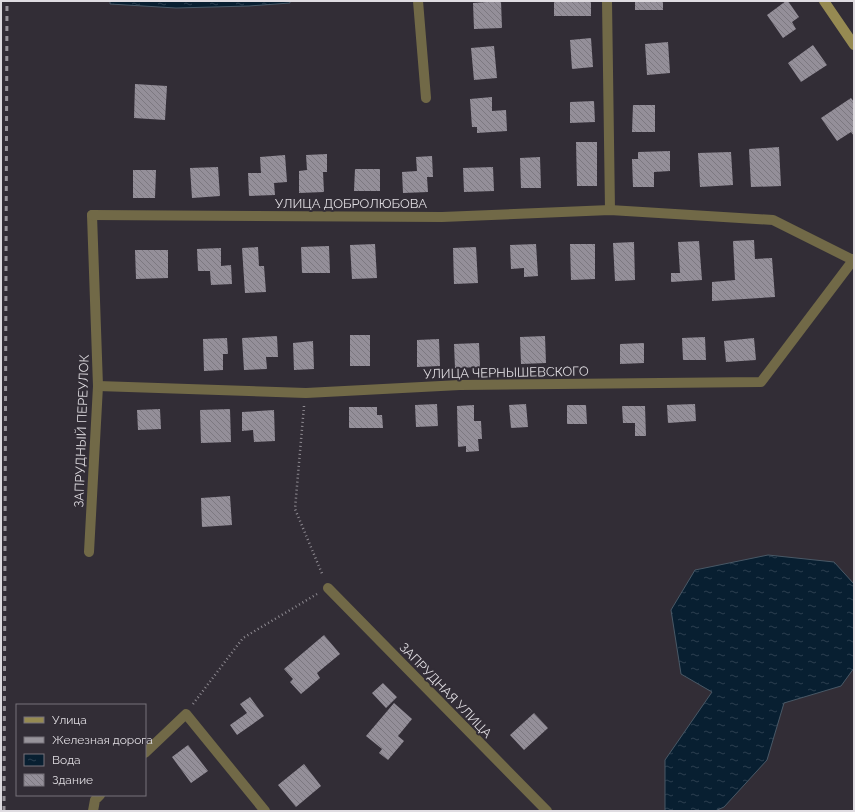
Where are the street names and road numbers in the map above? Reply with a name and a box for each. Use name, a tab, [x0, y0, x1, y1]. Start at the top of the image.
street label: УЛИЦА ДОБРОЛЮБОВА	[275, 196, 427, 211]
street label: ЗАПРУДНЫЙ ПЕРЕУЛОК	[71, 354, 92, 508]
street label: УЛИЦА ЧЕРНЫШЕВСКОГО	[423, 364, 589, 381]
street label: ЗАПРУДНАЯ УЛИЦА	[396, 640, 495, 741]

